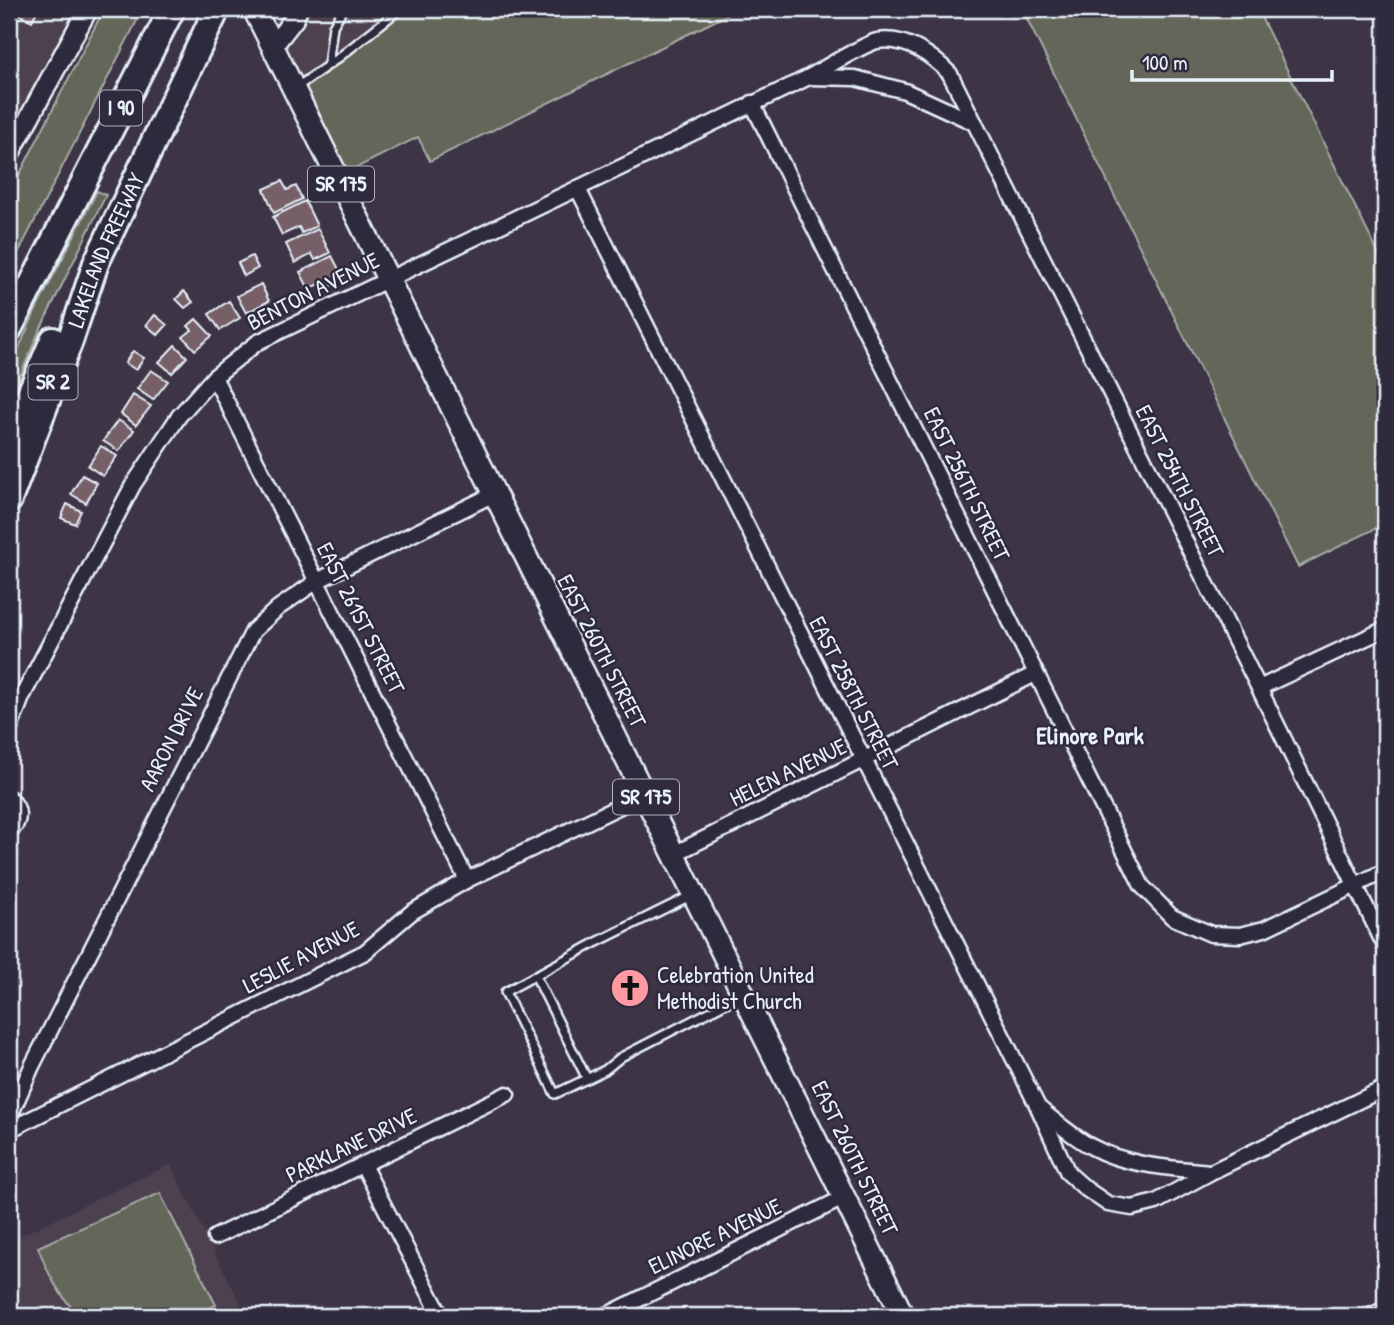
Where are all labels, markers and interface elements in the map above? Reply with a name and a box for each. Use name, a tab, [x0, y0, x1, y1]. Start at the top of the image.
scale bar	[1132, 38, 1331, 82]
text: 100 m	[1142, 48, 1188, 77]
road number: I 90	[100, 90, 142, 126]
road number: SR 175	[308, 166, 374, 202]
street label: LAKELAND FREEWAY	[60, 168, 152, 331]
street label: BENTON AVENUE	[241, 244, 384, 337]
road number: SR 2	[28, 364, 78, 400]
street label: EAST 254TH STREET	[1129, 399, 1232, 562]
street label: EAST 256TH STREET	[917, 402, 1018, 566]
street label: EAST 261ST STREET	[310, 537, 413, 699]
street label: EAST 260TH STREET	[551, 569, 654, 733]
street label: EAST 258TH STREET	[802, 611, 907, 775]
street label: AARON DRIVE	[131, 681, 210, 796]
district label: Elinore Park	[1036, 719, 1144, 751]
street label: HELEN AVENUE	[724, 730, 851, 813]
road number: SR 175	[613, 780, 679, 814]
street label: LESLIE AVENUE	[237, 913, 365, 1000]
place label: Celebration United Methodist Church	[657, 959, 814, 1016]
church icon: Celebration United Methodist Church	[609, 967, 651, 1009]
street label: EAST 260TH STREET	[805, 1076, 906, 1240]
street label: PARKLANE DRIVE	[280, 1099, 421, 1190]
street label: ELINORE AVENUE	[643, 1190, 786, 1281]

